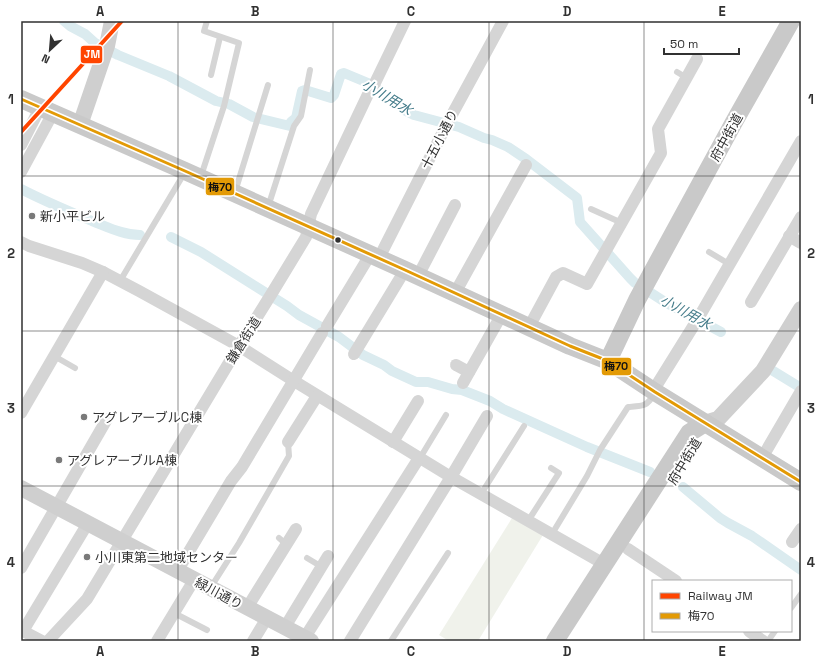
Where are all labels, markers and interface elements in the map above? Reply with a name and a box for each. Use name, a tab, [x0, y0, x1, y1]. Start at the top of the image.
text: A	[96, 3, 105, 20]
text: B	[251, 3, 260, 20]
text: C	[407, 3, 415, 20]
text: D	[563, 3, 572, 20]
text: E	[718, 3, 726, 20]
north arrow	[30, 30, 70, 70]
scale bar	[664, 30, 739, 56]
text: 50 m	[670, 36, 698, 52]
line badge: JM	[80, 45, 103, 64]
text: JM	[84, 47, 100, 61]
text: N	[39, 51, 52, 67]
water label: 小川用水	[358, 75, 417, 120]
text: 1	[8, 91, 14, 108]
text: 1	[808, 91, 814, 108]
street label: 十五小通り	[417, 106, 462, 172]
street label: 府中街道	[706, 110, 746, 164]
line badge: 梅70	[205, 177, 235, 196]
text: 梅70	[208, 180, 232, 194]
place label: 新小平ビル	[40, 208, 105, 225]
marker: 新小平ビル	[27, 211, 37, 221]
unlabelled marker	[333, 235, 343, 245]
text: 2	[7, 245, 15, 262]
text: 2	[807, 245, 815, 262]
water label: 小川用水	[657, 291, 717, 334]
street label: 鎌倉街道	[222, 314, 264, 367]
line badge: 梅70	[601, 357, 632, 376]
text: 梅70	[604, 359, 628, 373]
text: 3	[7, 400, 15, 417]
text: 3	[807, 400, 815, 417]
place label: アグレアーブルC棟	[92, 409, 202, 426]
marker: アグレアーブルC棟	[79, 412, 89, 422]
street label: 府中街道	[664, 435, 705, 488]
place label: アグレアーブルA棟	[67, 452, 177, 469]
marker: アグレアーブルA棟	[54, 455, 64, 465]
place label: 小川東第二地域センター	[95, 549, 238, 566]
marker: 小川東第二地域センター	[82, 552, 92, 562]
text: 4	[7, 554, 15, 571]
text: 4	[807, 554, 815, 571]
street label: 緑川通り	[192, 574, 246, 613]
legend	[652, 580, 792, 632]
text: Railway JM	[688, 588, 753, 604]
text: 梅70	[688, 608, 714, 624]
text: A	[96, 643, 105, 660]
text: B	[251, 643, 260, 660]
text: C	[407, 643, 415, 660]
text: D	[563, 643, 572, 660]
text: E	[718, 643, 726, 660]

